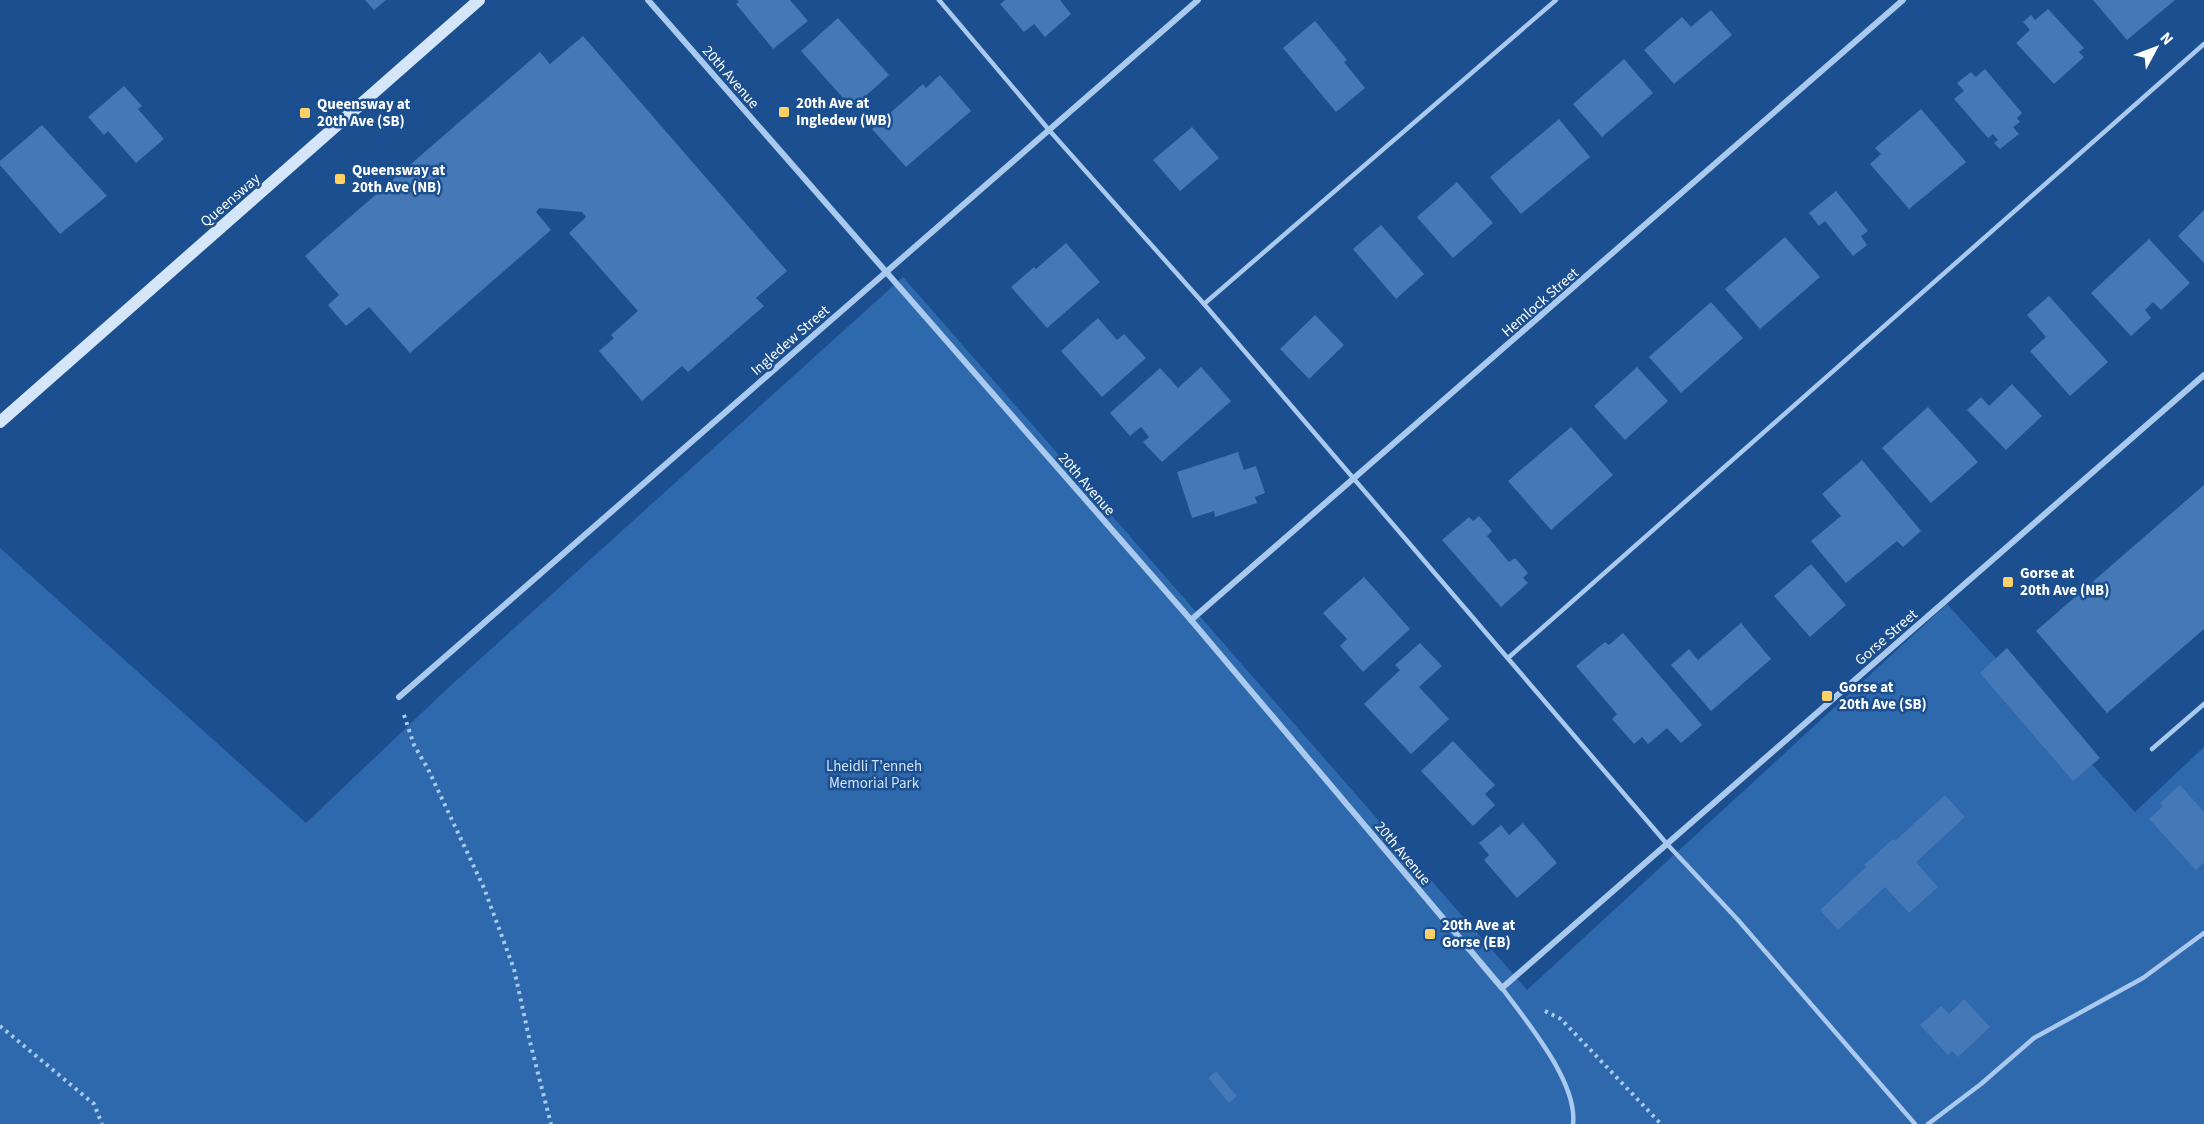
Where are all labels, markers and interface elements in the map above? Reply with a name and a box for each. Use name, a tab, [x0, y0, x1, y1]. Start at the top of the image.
north arrow	[2126, 18, 2186, 78]
text: N	[2155, 28, 2178, 50]
street label: 20th Avenue	[697, 41, 764, 113]
place label: 20th Ave at Ingledew (WB)	[796, 93, 892, 131]
place label: Queensway at 20th Ave (SB)	[317, 94, 410, 132]
marker: 20th Ave at Ingledew (WB)	[777, 105, 791, 119]
marker: Queensway at 20th Ave (SB)	[298, 106, 312, 120]
place label: Queensway at 20th Ave (NB)	[352, 160, 445, 198]
street label: Queensway	[196, 169, 265, 232]
marker: Queensway at 20th Ave (NB)	[333, 172, 347, 186]
street label: Hemlock Street	[1497, 263, 1584, 342]
street label: Ingledew Street	[746, 300, 834, 381]
street label: 20th Avenue	[1053, 448, 1120, 520]
place label: Gorse at 20th Ave (NB)	[2020, 563, 2109, 601]
marker: Gorse at 20th Ave (NB)	[2001, 575, 2015, 589]
street label: Gorse Street	[1850, 604, 1922, 671]
place label: Gorse at 20th Ave (SB)	[1839, 677, 1927, 715]
marker: Gorse at 20th Ave (SB)	[1820, 689, 1834, 703]
park label: Lheidli T'enneh Memorial Park	[826, 756, 922, 794]
street label: 20th Avenue	[1370, 817, 1436, 890]
place label: 20th Ave at Gorse (EB)	[1442, 915, 1516, 953]
marker: 20th Ave at Gorse (EB)	[1423, 927, 1437, 941]

